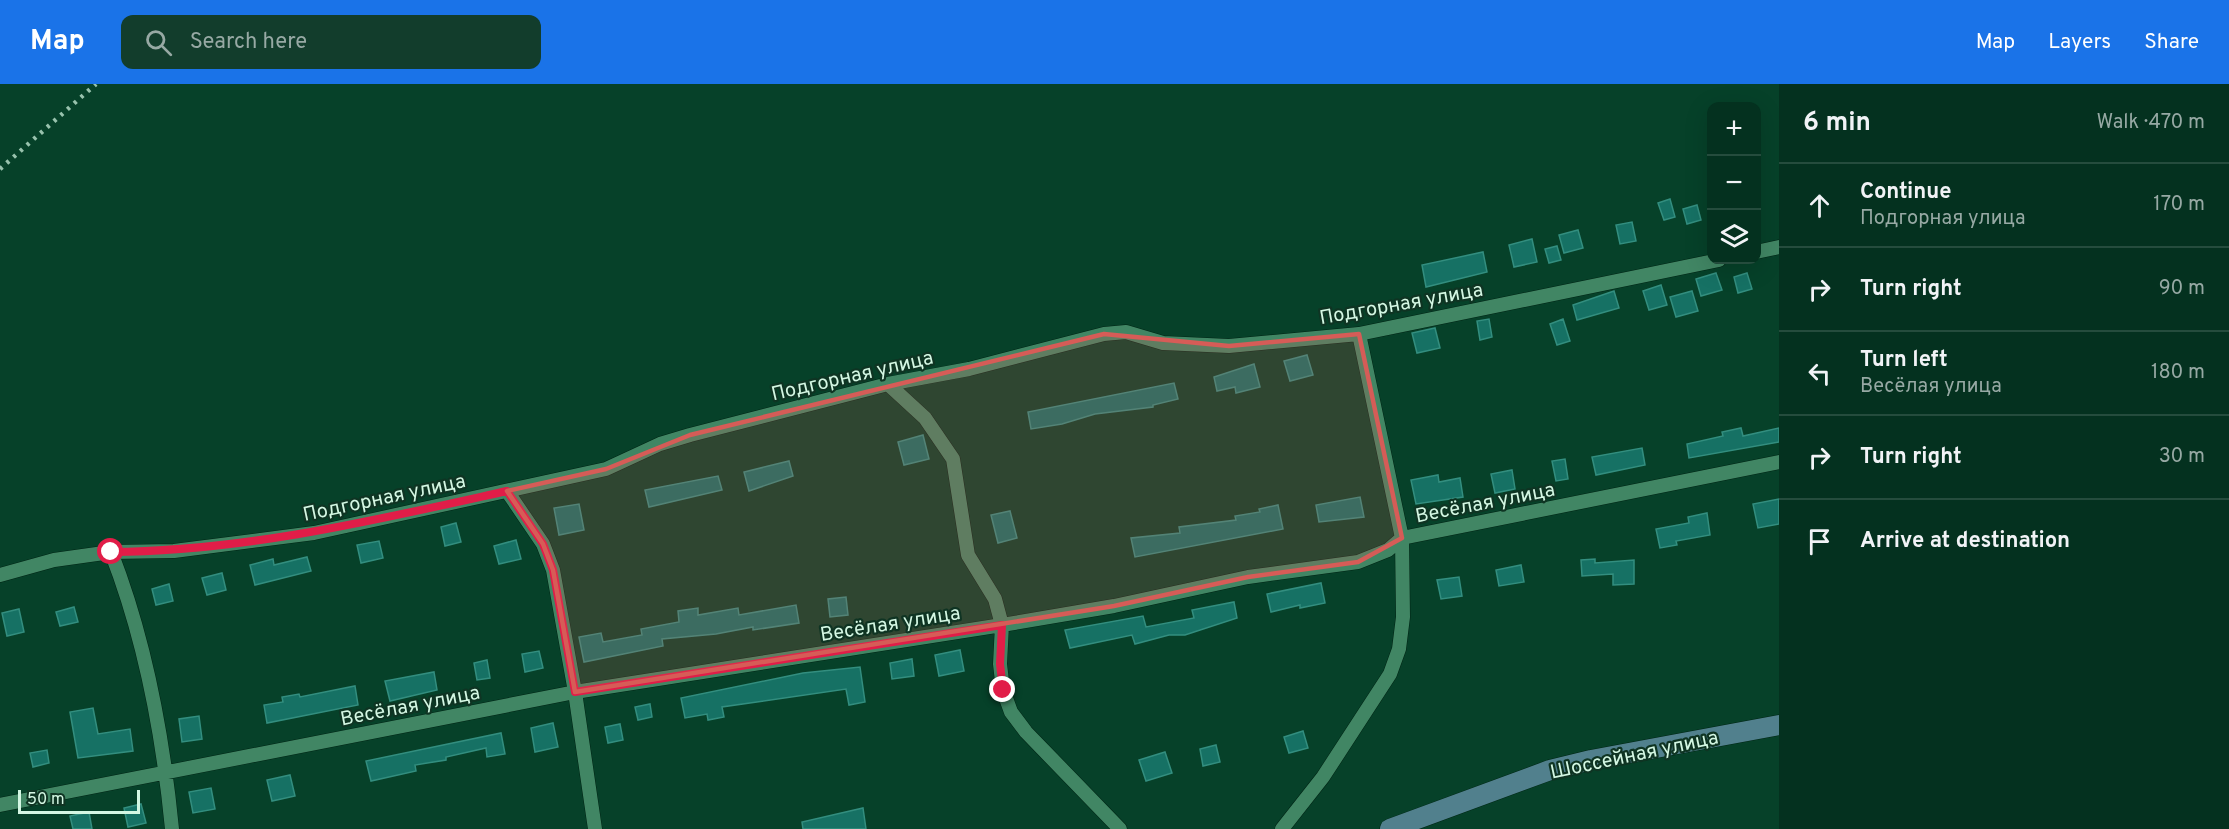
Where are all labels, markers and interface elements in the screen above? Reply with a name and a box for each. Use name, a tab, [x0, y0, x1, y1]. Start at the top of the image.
search box	[121, 15, 541, 69]
text: Map	[30, 24, 85, 60]
icon: search	[142, 26, 175, 59]
text: Search here	[190, 29, 307, 56]
text: Map	[1976, 29, 2015, 56]
text: Layers	[2048, 29, 2111, 56]
text: Share	[2144, 29, 2199, 56]
map controls	[1707, 102, 1761, 264]
button: +	[1707, 102, 1761, 156]
text: 6 min	[1803, 107, 1871, 140]
text: Walk · 470 m	[2096, 110, 2205, 136]
button: −	[1707, 156, 1761, 210]
text: Continue	[1860, 179, 1951, 206]
icon: ahead	[1803, 189, 1836, 222]
text: 170 m	[2153, 192, 2205, 218]
text: Подгорная улица	[1860, 206, 2026, 232]
button: layers	[1707, 210, 1761, 264]
icon: right	[1803, 273, 1836, 306]
text: Turn right	[1860, 276, 1962, 303]
text: 90 m	[2159, 276, 2205, 302]
street label: Подгорная улица	[1318, 278, 1485, 332]
street label: Подгорная улица	[769, 346, 936, 408]
text: Turn left	[1860, 347, 1948, 374]
icon: left	[1803, 357, 1836, 390]
text: 180 m	[2151, 360, 2205, 386]
text: Весёлая улица	[1860, 374, 2002, 400]
icon: right	[1803, 441, 1836, 474]
text: Turn right	[1860, 444, 1962, 471]
text: 30 m	[2159, 444, 2205, 470]
street label: Подгорная улица	[301, 469, 468, 529]
street label: Весёлая улица	[1413, 478, 1557, 530]
icon: arrive	[1803, 525, 1836, 558]
text: Arrive at destination	[1860, 528, 2070, 555]
route start	[97, 538, 123, 564]
street label: Весёлая улица	[818, 601, 962, 649]
route end	[989, 676, 1015, 702]
street label: Весёлая улица	[338, 681, 482, 733]
street label: Шоссейная улица	[1548, 725, 1721, 786]
scale bar	[18, 787, 140, 814]
text: 50 m	[27, 790, 65, 810]

